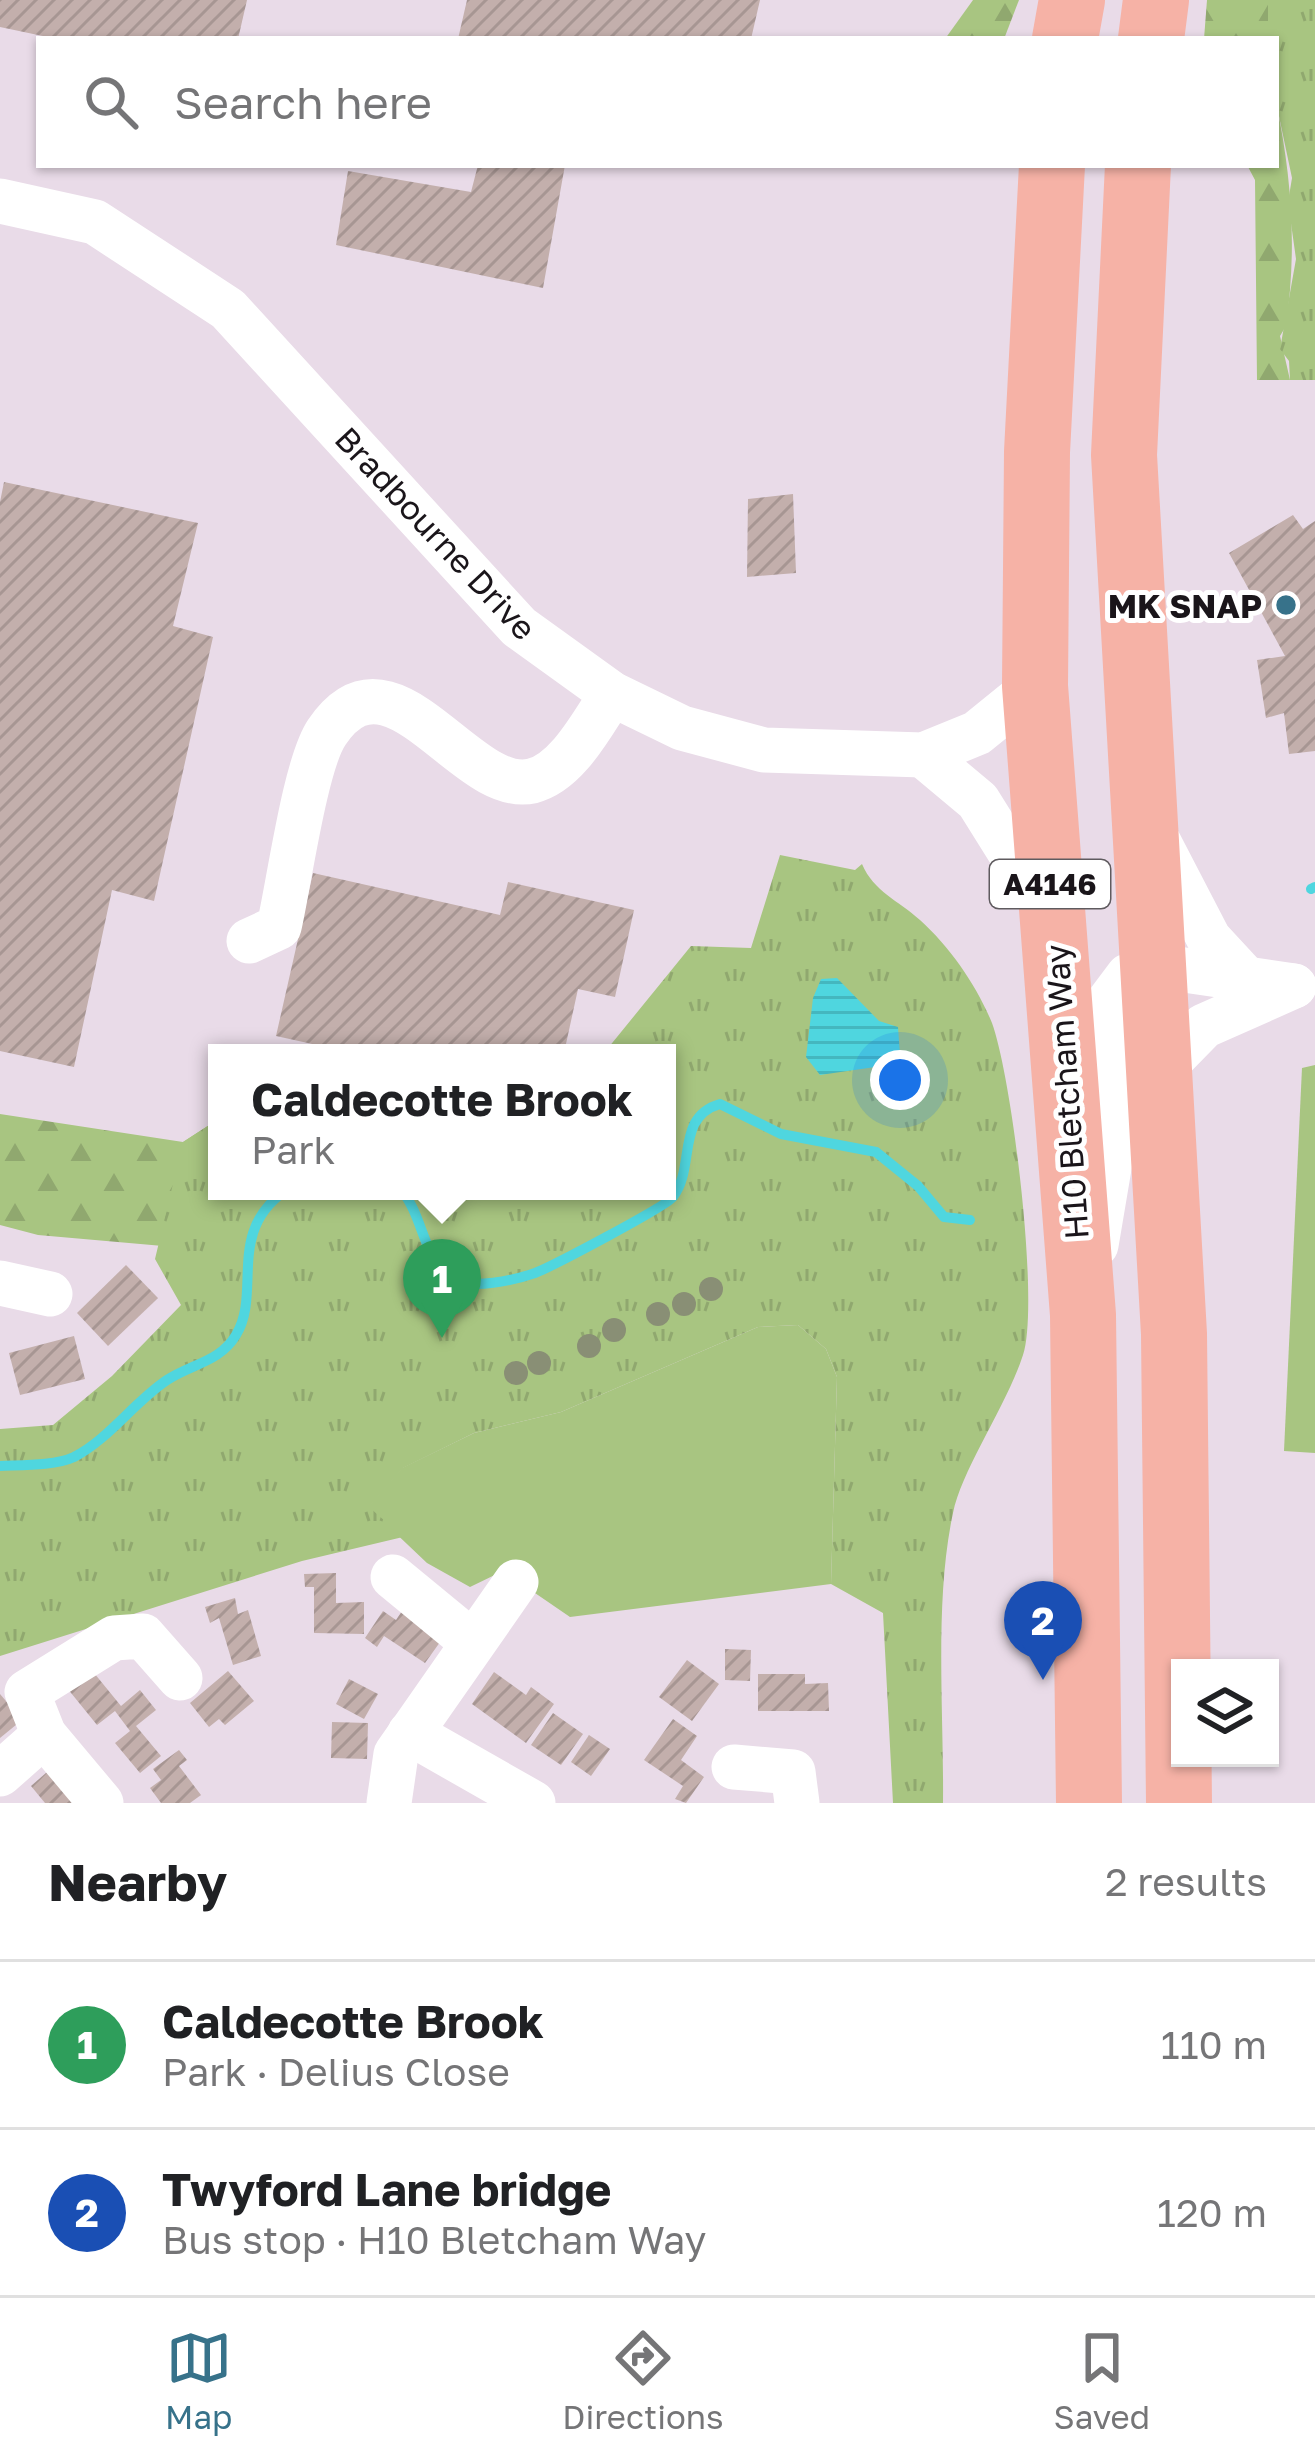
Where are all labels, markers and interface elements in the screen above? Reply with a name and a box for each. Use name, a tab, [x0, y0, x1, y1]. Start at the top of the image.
search box	[36, 36, 1279, 168]
icon: search	[78, 69, 144, 135]
text: Search here	[174, 75, 432, 129]
street label: Bradbourne Drive	[328, 419, 544, 647]
place label: MK SNAP	[1108, 586, 1262, 625]
marker: MK SNAP	[1273, 592, 1299, 618]
road number: A4146	[990, 860, 1110, 908]
street label: H10 Bletcham Way	[1036, 943, 1096, 1241]
popup	[208, 1044, 676, 1200]
your location	[870, 1050, 930, 1110]
text: Caldecotte Brook	[251, 1072, 633, 1126]
text: Park	[251, 1126, 336, 1173]
pin: 1	[403, 1239, 481, 1338]
pin: 2	[1004, 1581, 1082, 1680]
map controls	[1171, 1659, 1279, 1767]
button: layers	[1171, 1659, 1279, 1767]
text: Nearby	[48, 1851, 227, 1912]
text: 2 results	[1105, 1858, 1267, 1905]
text: Caldecotte Brook	[162, 1994, 544, 2048]
text: 1	[77, 2021, 97, 2068]
text: 110 m	[1161, 2021, 1267, 2068]
text: Park · Delius Close	[162, 2048, 510, 2095]
text: Twyford Lane bridge	[162, 2162, 611, 2216]
text: 2	[75, 2189, 99, 2236]
text: 120 m	[1157, 2189, 1267, 2236]
text: Bus stop · H10 Bletcham Way	[162, 2216, 706, 2263]
tab: Map	[165, 2325, 232, 2436]
tab: Directions	[562, 2325, 724, 2436]
tab: Saved	[1054, 2325, 1150, 2436]

